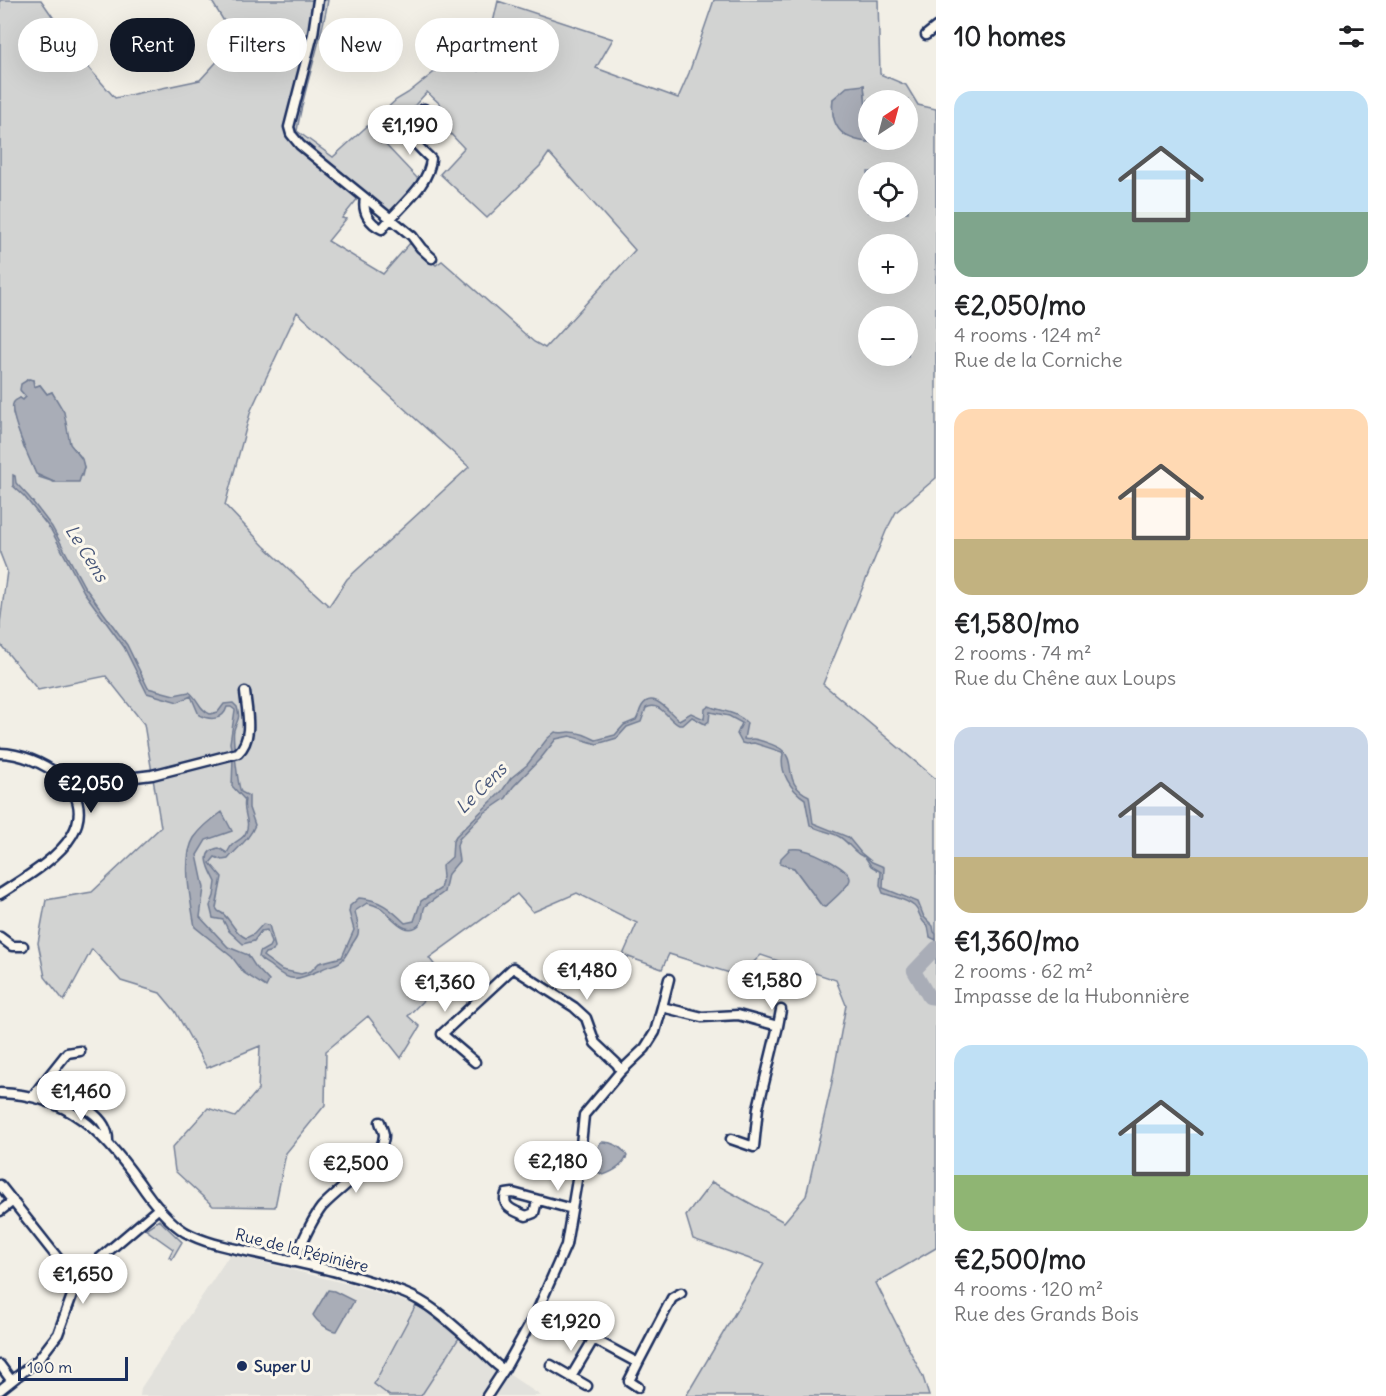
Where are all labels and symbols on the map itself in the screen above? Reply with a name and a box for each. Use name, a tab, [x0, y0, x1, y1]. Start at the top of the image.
north arrow	[858, 90, 918, 150]
pin: €1,190	[361, 105, 459, 156]
water label: Le Cens	[61, 520, 114, 587]
water label: Le Cens	[451, 756, 513, 818]
pin: €2,050	[42, 763, 140, 814]
pin: €1,480	[538, 950, 636, 1001]
pin: €1,580	[723, 960, 821, 1011]
pin: €1,360	[396, 962, 494, 1013]
pin: €1,460	[32, 1071, 130, 1122]
pin: €2,180	[509, 1141, 607, 1192]
pin: €2,500	[307, 1143, 405, 1194]
street label: Rue de la Pépinière	[233, 1224, 371, 1276]
pin: €1,650	[34, 1254, 132, 1305]
pin: €1,920	[522, 1301, 620, 1352]
scale bar	[18, 1354, 128, 1382]
place label: Super U	[254, 1356, 311, 1377]
marker: Super U	[235, 1359, 249, 1373]

